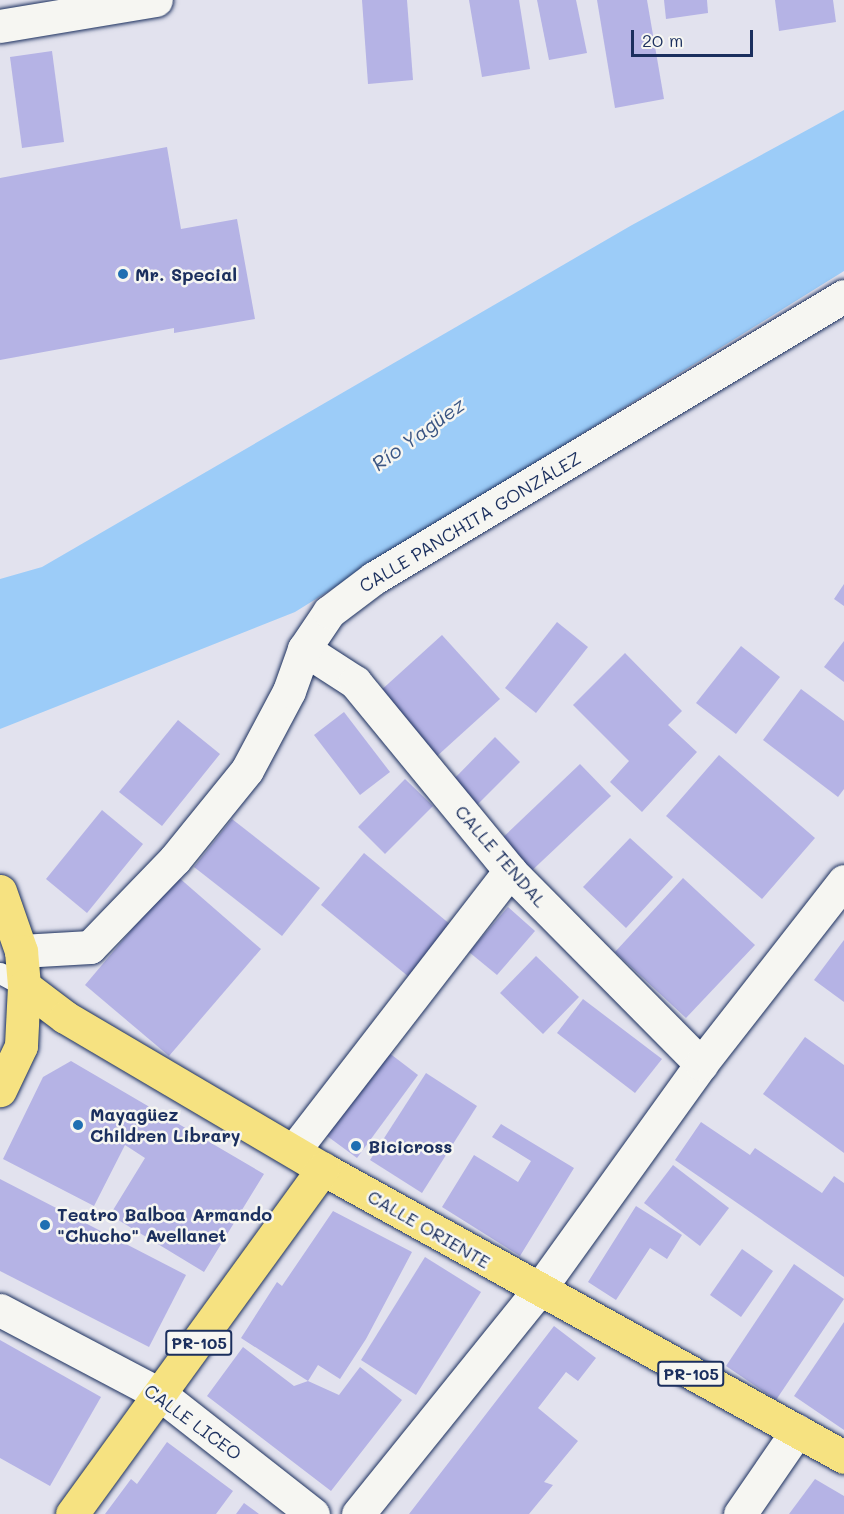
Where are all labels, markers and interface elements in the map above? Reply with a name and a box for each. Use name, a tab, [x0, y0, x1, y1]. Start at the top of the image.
scale bar	[634, 18, 756, 56]
text: 20 m	[642, 28, 683, 52]
place label: Mr. Special	[135, 263, 237, 285]
marker: Mr. Special	[116, 267, 130, 281]
water label: Río Yagüez	[367, 392, 469, 476]
street label: CALLE PANCHITA GONZÁLEZ	[355, 447, 585, 597]
street label: CALLE TENDAL	[451, 801, 551, 911]
place label: Mayagüez Children Library	[90, 1104, 241, 1146]
marker: Mayagüez Children Library	[71, 1118, 85, 1132]
place label: Bicicross	[368, 1135, 452, 1157]
marker: Bicicross	[349, 1139, 363, 1153]
street label: CALLE ORIENTE	[364, 1185, 494, 1273]
place label: Teatro Balboa Armando "Chucho" Avellanet	[57, 1204, 272, 1246]
marker: Teatro Balboa Armando "Chucho" Avellanet	[38, 1218, 52, 1232]
road number: PR-105	[164, 1330, 234, 1356]
road number: PR-105	[656, 1361, 726, 1387]
street label: CALLE LICEO	[140, 1379, 246, 1465]

